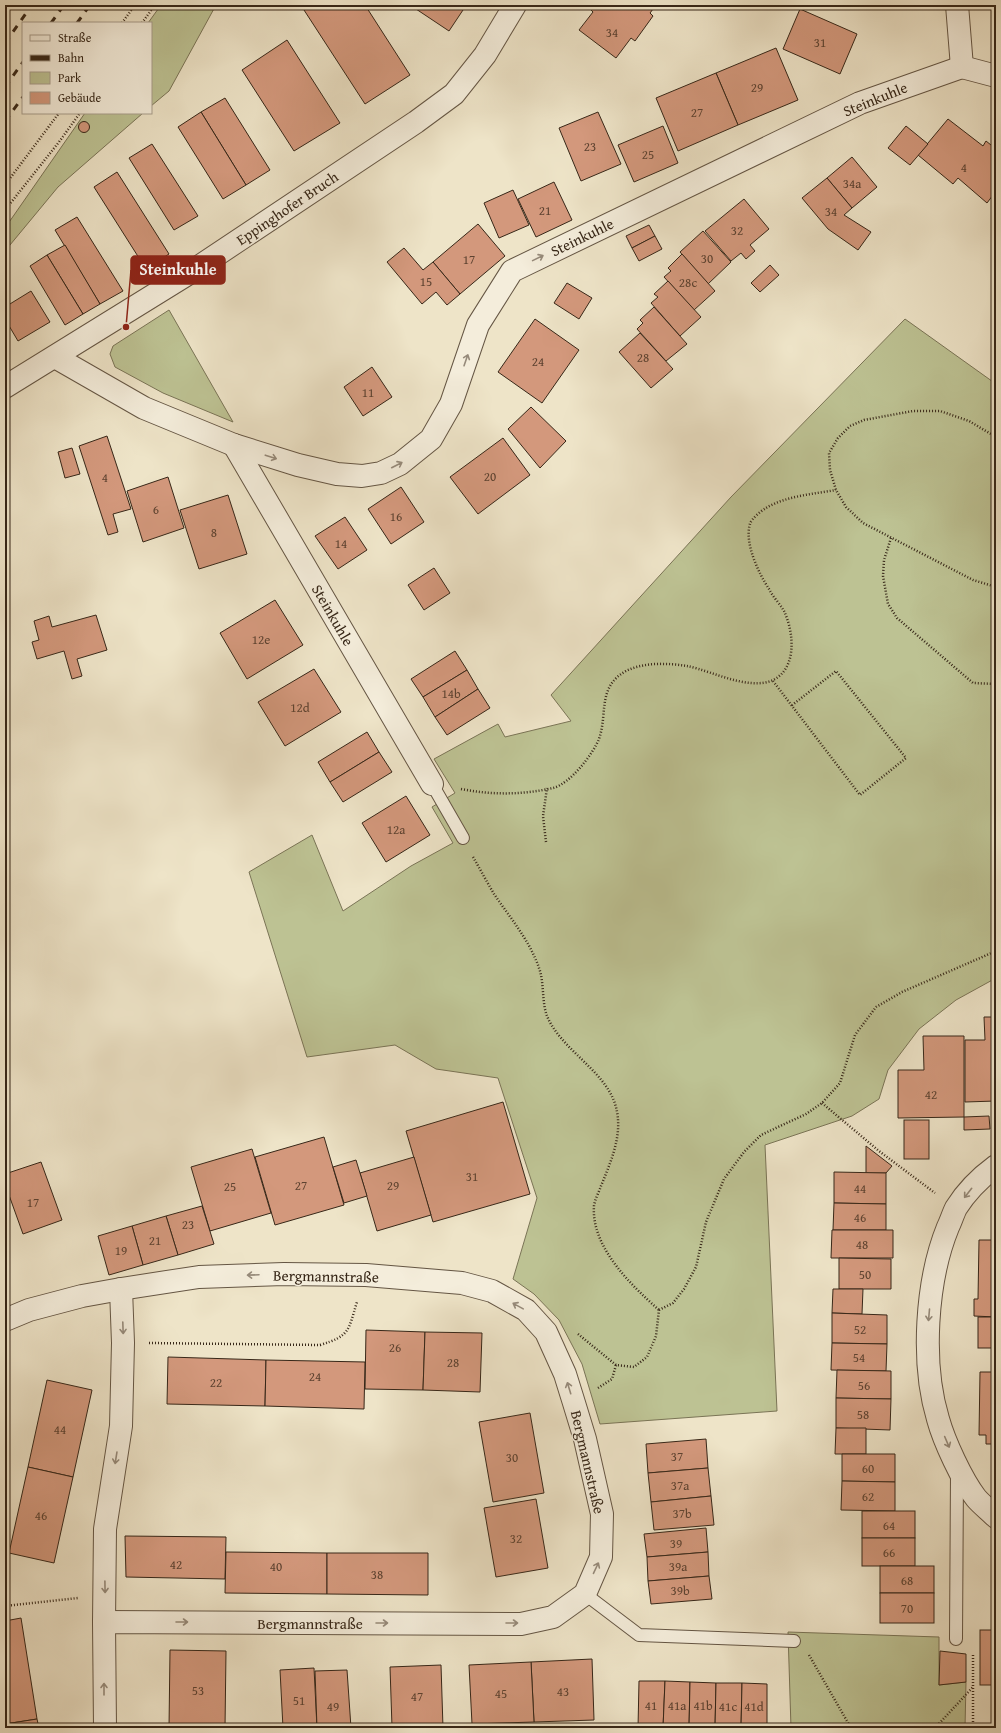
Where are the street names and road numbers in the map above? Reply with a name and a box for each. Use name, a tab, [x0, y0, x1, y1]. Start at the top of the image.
street label: Steinkuhle	[840, 77, 910, 121]
street label: Eppinghofer Bruch	[232, 166, 343, 250]
street label: Steinkuhle	[547, 213, 617, 261]
street label: Steinkuhle	[307, 580, 359, 650]
street label: Bergmannstraße	[273, 1265, 379, 1287]
street label: Bergmannstraße	[566, 1408, 610, 1516]
street label: Bergmannstraße	[257, 1613, 363, 1634]

